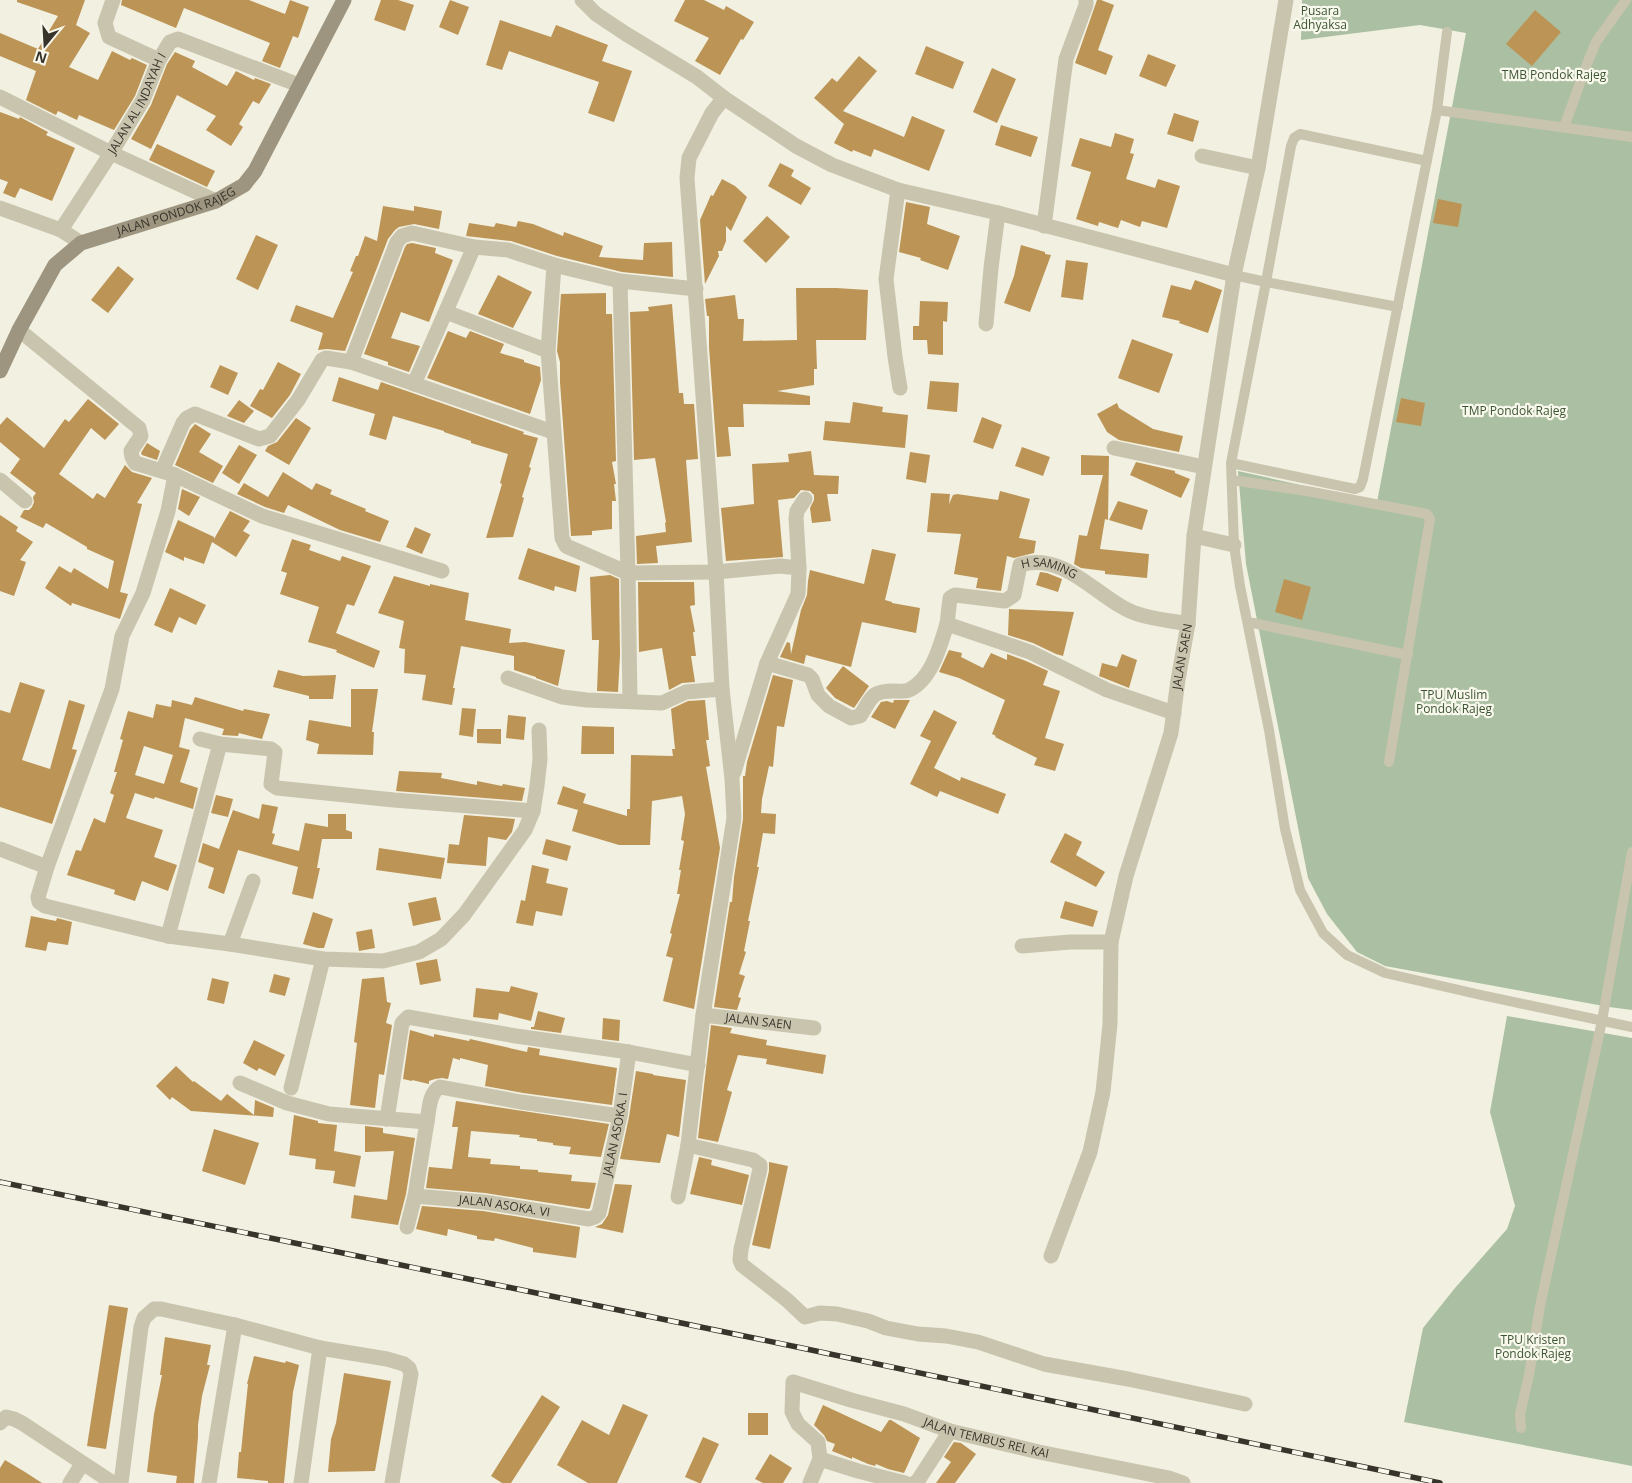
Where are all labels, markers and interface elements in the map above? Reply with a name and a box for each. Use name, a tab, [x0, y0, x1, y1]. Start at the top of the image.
park label: Pusara Adhyaksa	[1293, 2, 1347, 33]
north arrow	[20, 20, 70, 70]
text: N	[32, 47, 49, 69]
street label: JALAN AL INDAYAH I	[103, 49, 170, 158]
park label: TMB Pondok Rajeg	[1502, 66, 1607, 83]
street label: JALAN PONDOK RAJEG	[114, 183, 239, 240]
park label: TMP Pondok Rajeg	[1462, 402, 1566, 419]
street label: H SAMING	[1019, 553, 1081, 583]
street label: JALAN SAEN	[1168, 622, 1196, 692]
park label: TPU Muslim Pondok Rajeg	[1416, 686, 1493, 717]
street label: JALAN SAEN	[724, 1009, 793, 1033]
street label: JALAN ASOKA. I	[598, 1091, 631, 1179]
street label: JALAN ASOKA. VI	[457, 1191, 551, 1221]
park label: TPU Kristen Pondok Rajeg	[1495, 1331, 1572, 1362]
street label: JALAN TEMBUS REL KAI	[920, 1413, 1051, 1462]

